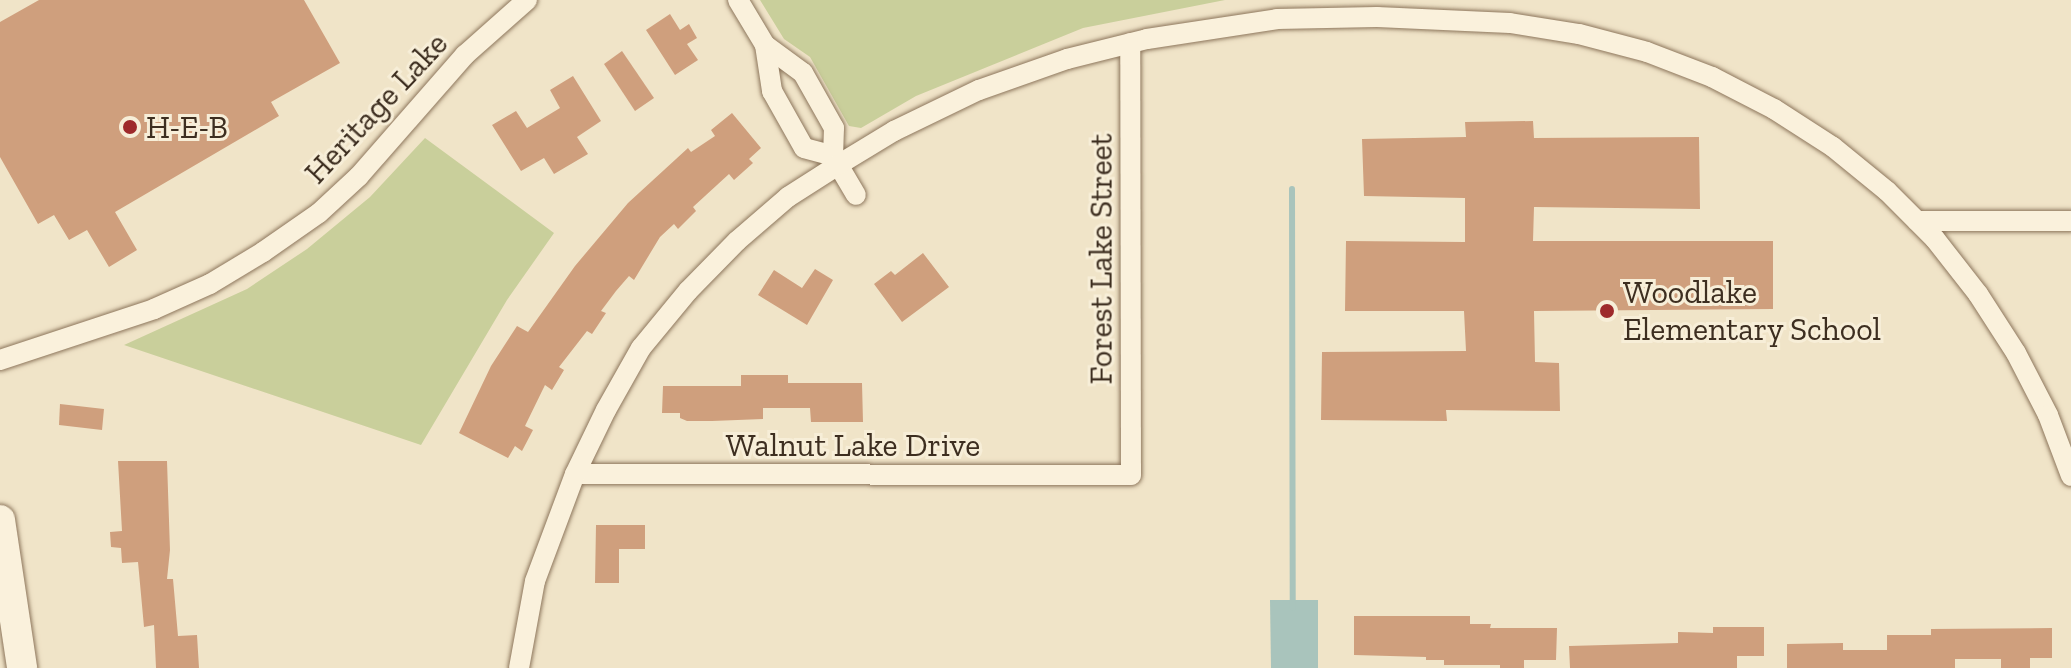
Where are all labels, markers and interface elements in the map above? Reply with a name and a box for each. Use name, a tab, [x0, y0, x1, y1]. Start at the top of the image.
street label: Heritage Lake	[296, 25, 456, 191]
place label: H-E-B	[146, 108, 228, 146]
marker: H-E-B	[121, 118, 139, 136]
street label: Forest Lake Street	[1082, 134, 1120, 384]
place label: Woodlake Elementary School	[1623, 274, 1882, 349]
marker: Woodlake Elementary School	[1598, 302, 1616, 320]
street label: Walnut Lake Drive	[726, 426, 980, 464]

